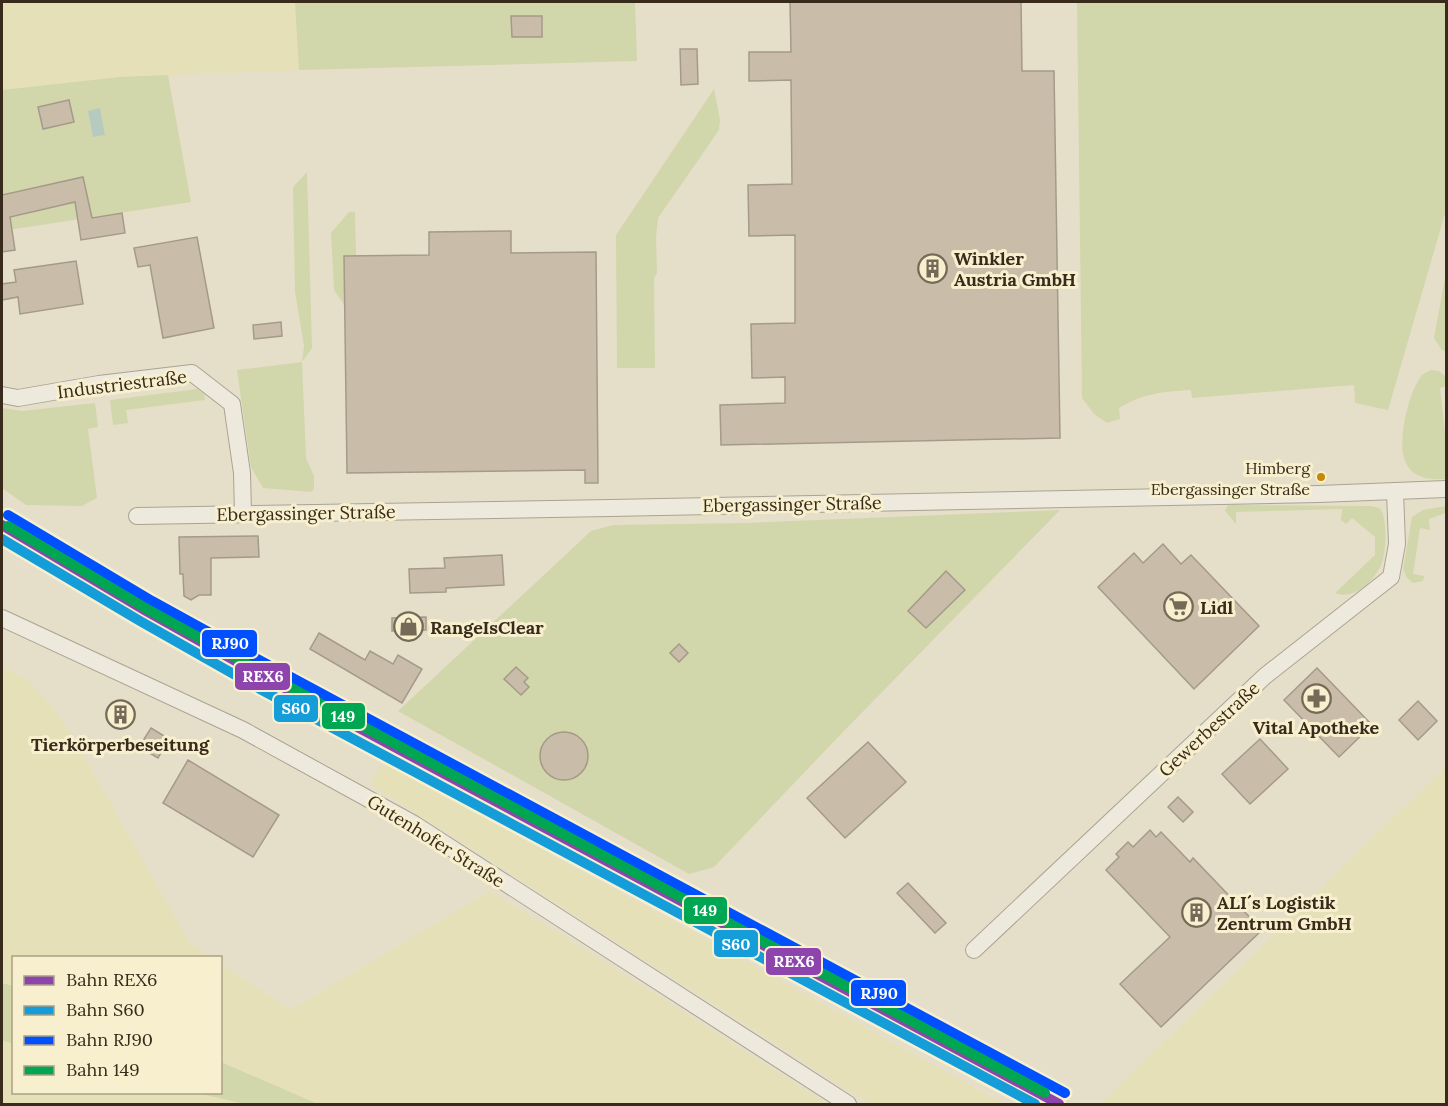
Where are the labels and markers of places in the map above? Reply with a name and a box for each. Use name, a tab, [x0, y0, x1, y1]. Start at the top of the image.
place label: Winkler Austria GmbH	[954, 247, 1076, 291]
building icon: Winkler Austria GmbH	[917, 252, 949, 284]
place label: Himberg Ebergassinger Straße	[1151, 458, 1311, 499]
marker: Himberg Ebergassinger Straße	[1315, 471, 1327, 483]
supermarket icon: Lidl	[1163, 591, 1195, 623]
place label: Lidl	[1200, 596, 1233, 619]
shop icon: RangeIsClear	[393, 611, 425, 643]
place label: RangeIsClear	[430, 616, 544, 639]
pharmacy icon: Vital Apotheke	[1300, 682, 1332, 714]
building icon: Tierkörperbeseitung	[104, 699, 136, 731]
place label: Vital Apotheke	[1253, 716, 1379, 739]
place label: Tierkörperbeseitung	[31, 733, 210, 756]
place label: ALI´s Logistik Zentrum GmbH	[1217, 891, 1352, 935]
building icon: ALI´s Logistik Zentrum GmbH	[1180, 896, 1212, 928]

